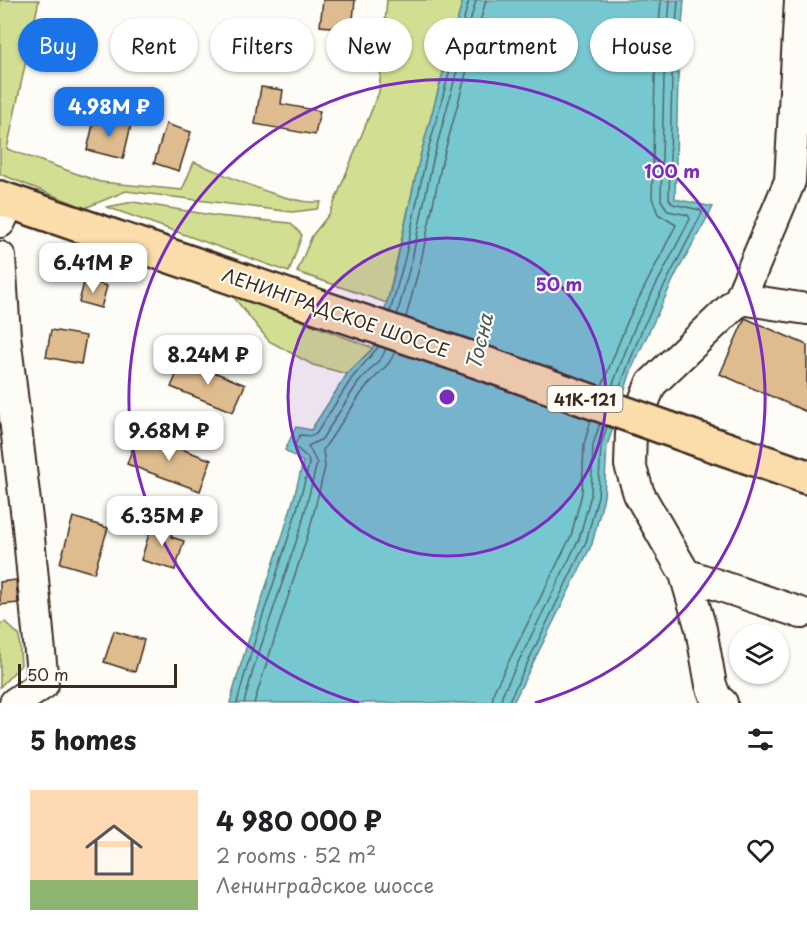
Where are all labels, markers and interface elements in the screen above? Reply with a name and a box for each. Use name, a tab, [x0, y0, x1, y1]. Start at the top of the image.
chip: Buy	[18, 18, 98, 72]
chip: Rent	[110, 18, 198, 72]
chip: Filters	[210, 18, 314, 72]
chip: New	[326, 18, 412, 72]
chip: Apartment	[424, 18, 578, 72]
chip: House	[590, 18, 694, 72]
pin: 4.98M ₽	[54, 87, 164, 138]
text: 4.98M ₽	[68, 91, 150, 121]
text: 100 m	[644, 157, 700, 184]
pin: 6.41M ₽	[38, 243, 148, 294]
text: 6.41M ₽	[53, 247, 133, 277]
street label: ЛЕНИНГРАДСКОЕ ШОССЕ	[219, 260, 453, 364]
text: 50 m	[536, 270, 582, 297]
water label: Тосна	[458, 310, 500, 373]
pin: 8.24M ₽	[153, 335, 263, 386]
text: 8.24M ₽	[167, 339, 249, 369]
road number: 41К-121	[548, 386, 622, 412]
centre of rings	[437, 387, 457, 407]
pin: 9.68M ₽	[114, 411, 224, 462]
text: 9.68M ₽	[129, 415, 209, 445]
pin: 6.35M ₽	[107, 496, 217, 547]
text: 6.35M ₽	[121, 500, 203, 530]
map controls	[729, 624, 789, 684]
button: layers	[729, 624, 789, 684]
scale bar	[18, 661, 177, 688]
text: 50 m	[27, 662, 68, 686]
text: 5 homes	[30, 720, 136, 759]
icon: filters	[744, 723, 777, 756]
text: 4 980 000 ₽	[216, 801, 382, 840]
icon: home	[78, 814, 150, 886]
icon: heart	[744, 834, 777, 867]
text: 2 rooms · 52 m²	[216, 840, 376, 870]
text: Ленинградское шоссе	[216, 870, 434, 900]

